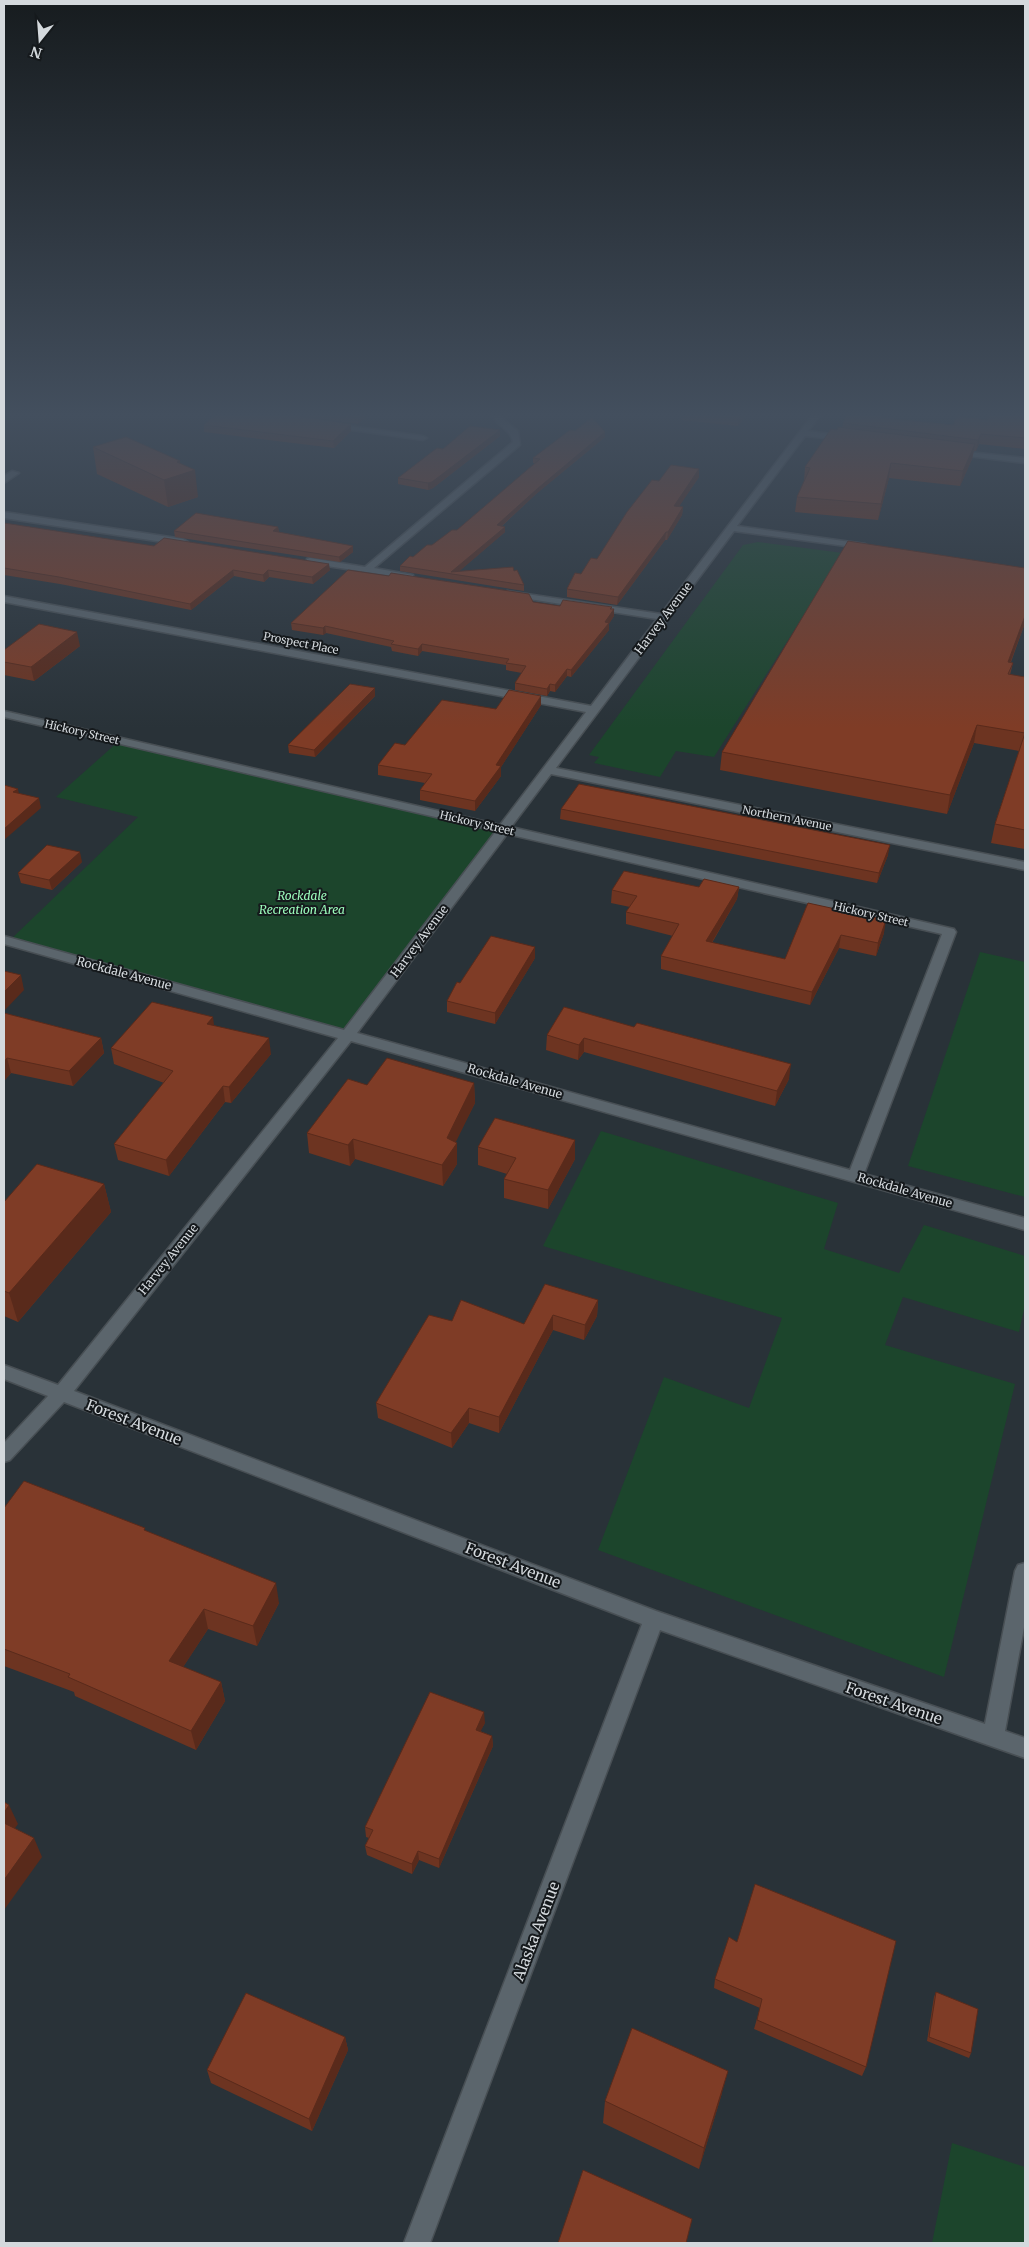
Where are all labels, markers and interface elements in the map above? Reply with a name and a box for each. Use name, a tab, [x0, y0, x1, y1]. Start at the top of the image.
north arrow	[15, 15, 65, 65]
text: N	[28, 42, 44, 63]
street label: Harvey Avenue	[631, 579, 695, 657]
street label: Prospect Place	[262, 629, 340, 657]
street label: Hickory Street	[43, 717, 121, 748]
street label: Northern Avenue	[741, 803, 833, 834]
street label: Hickory Street	[438, 808, 516, 839]
park label: Rockdale Recreation Area	[259, 888, 345, 917]
street label: Hickory Street	[832, 899, 910, 930]
street label: Harvey Avenue	[387, 902, 451, 980]
street label: Rockdale Avenue	[75, 953, 173, 993]
street label: Rockdale Avenue	[466, 1060, 564, 1102]
street label: Rockdale Avenue	[856, 1169, 954, 1211]
street label: Harvey Avenue	[135, 1221, 201, 1297]
street label: Forest Avenue	[83, 1395, 185, 1449]
street label: Forest Avenue	[462, 1538, 564, 1592]
street label: Forest Avenue	[843, 1678, 945, 1728]
street label: Alaska Avenue	[508, 1879, 564, 1984]

